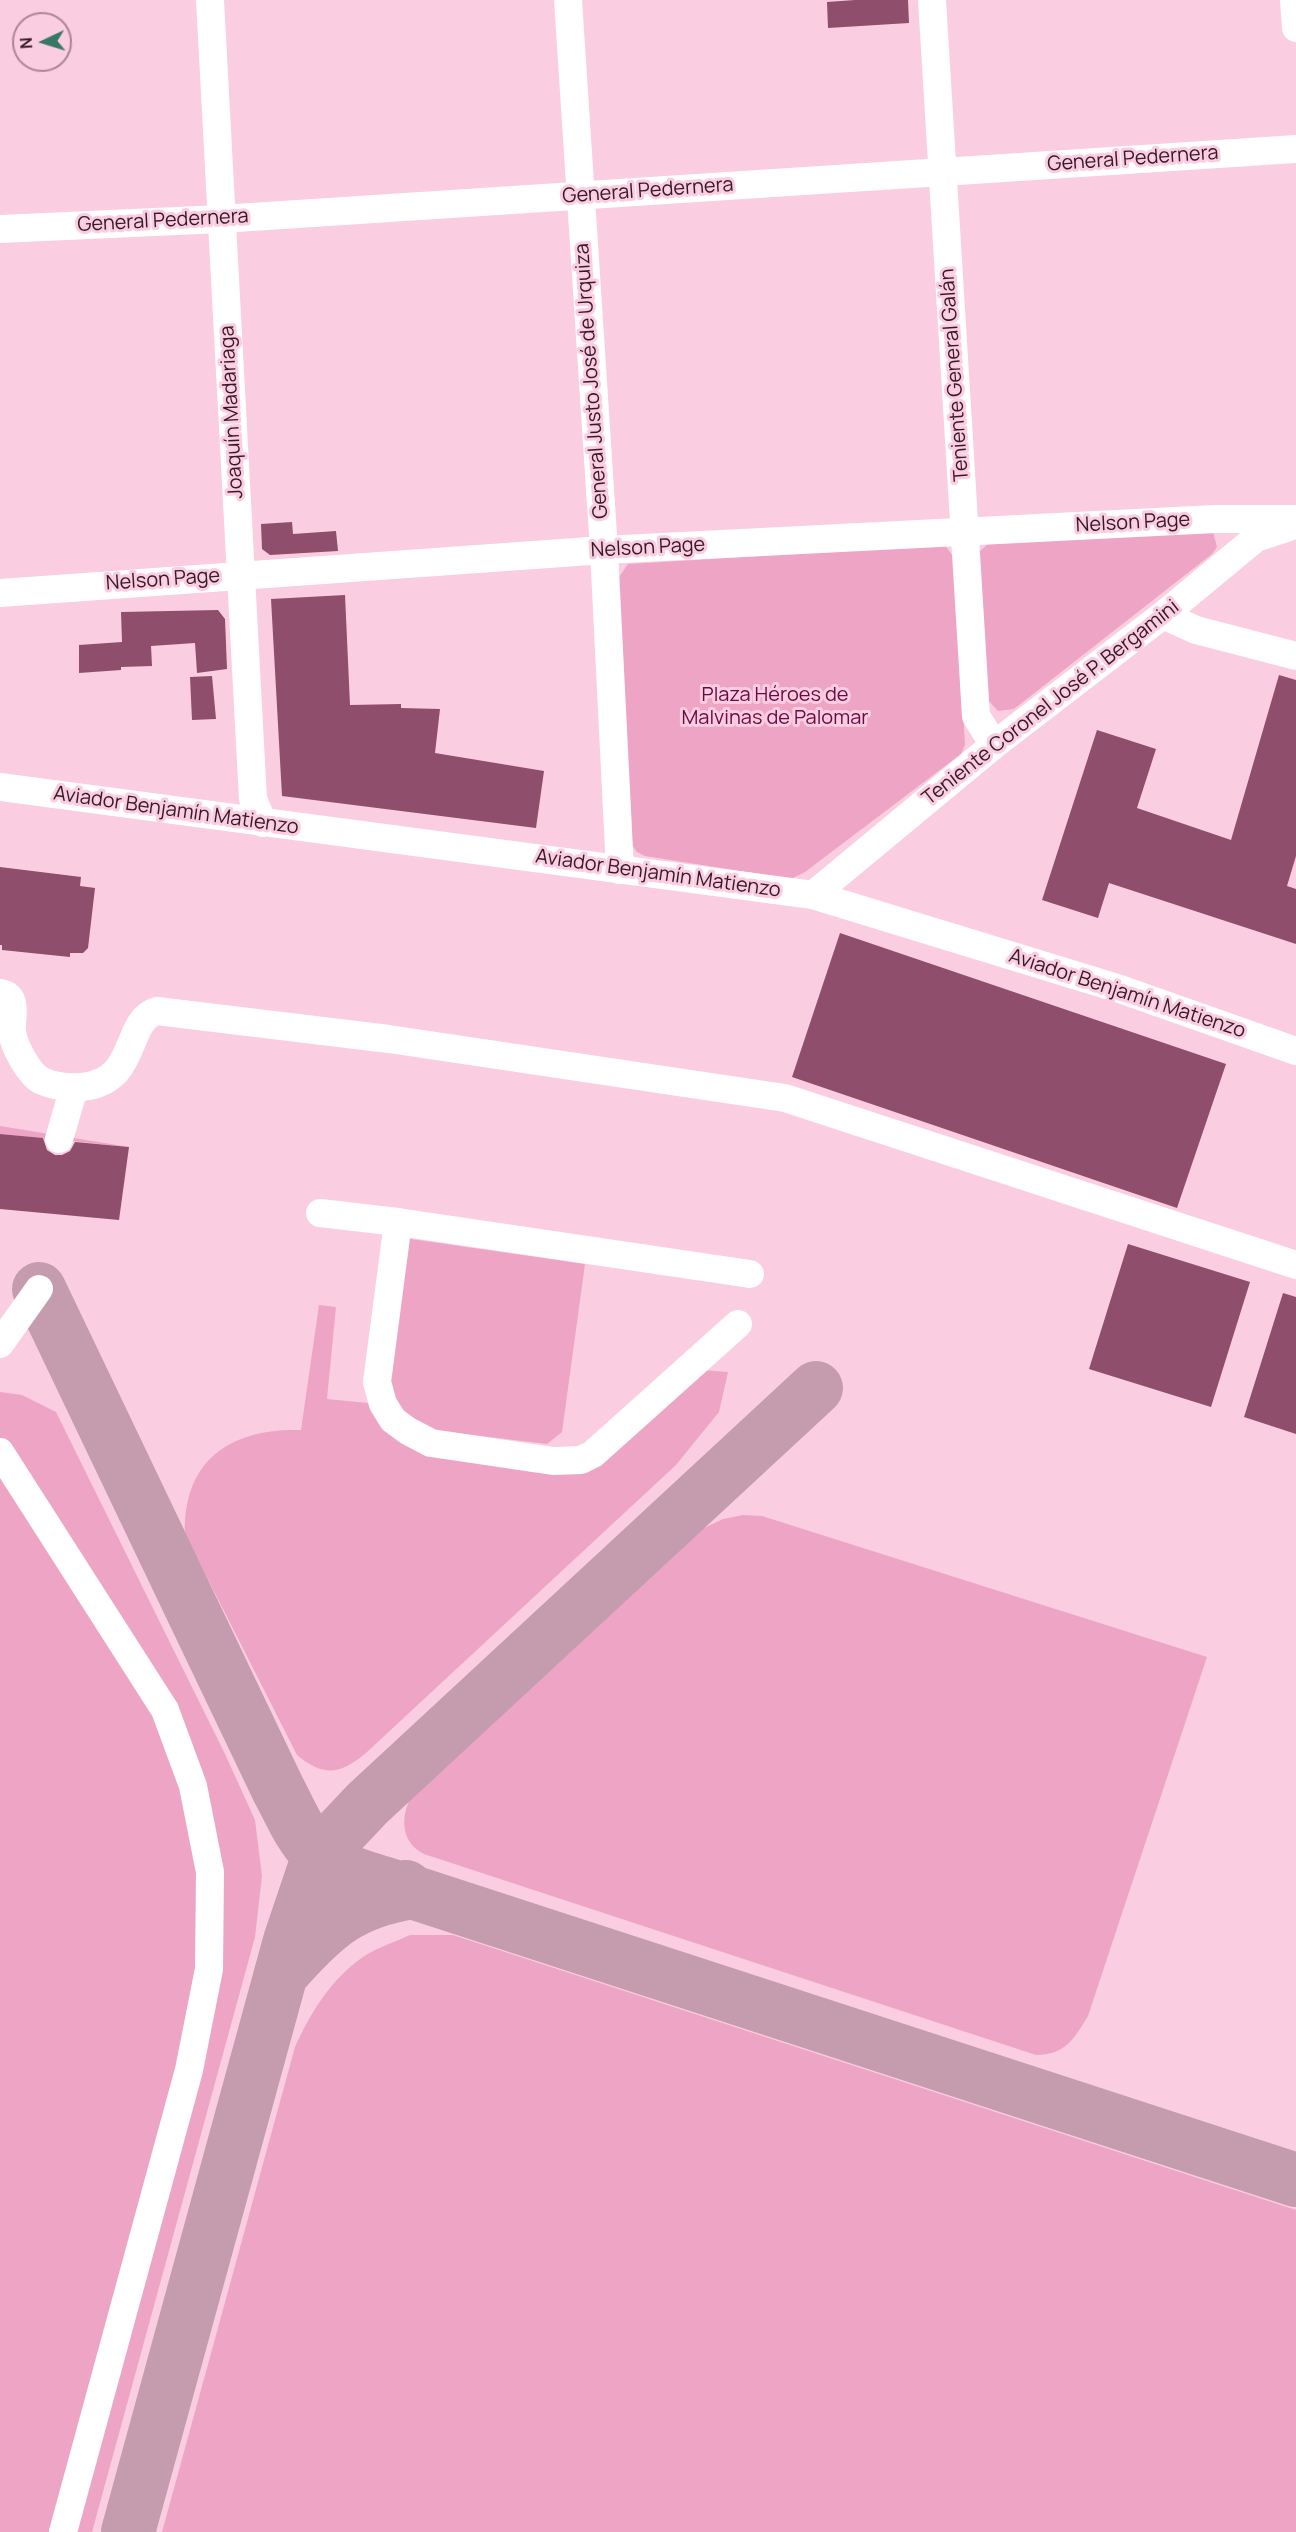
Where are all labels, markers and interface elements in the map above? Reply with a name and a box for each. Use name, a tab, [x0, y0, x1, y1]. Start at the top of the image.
north arrow	[12, 12, 72, 72]
text: N	[15, 37, 37, 50]
street label: General Pedernera	[1047, 141, 1219, 177]
street label: General Pedernera	[562, 173, 734, 209]
street label: General Pedernera	[77, 205, 249, 237]
street label: General Justo José de Urquiza	[570, 242, 614, 520]
street label: Teniente General Galán	[936, 268, 974, 482]
street label: Joaquín Madariaga	[215, 325, 249, 499]
street label: Nelson Page	[1075, 508, 1191, 538]
street label: Nelson Page	[590, 533, 706, 563]
street label: Nelson Page	[105, 564, 221, 596]
street label: Teniente Coronel José P. Bergamini	[918, 595, 1184, 811]
park label: Plaza Héroes de Malvinas de Palomar	[682, 683, 868, 730]
street label: Aviador Benjamín Matienzo	[52, 782, 300, 840]
street label: Aviador Benjamín Matienzo	[534, 845, 782, 903]
street label: Aviador Benjamín Matienzo	[1006, 944, 1248, 1044]

